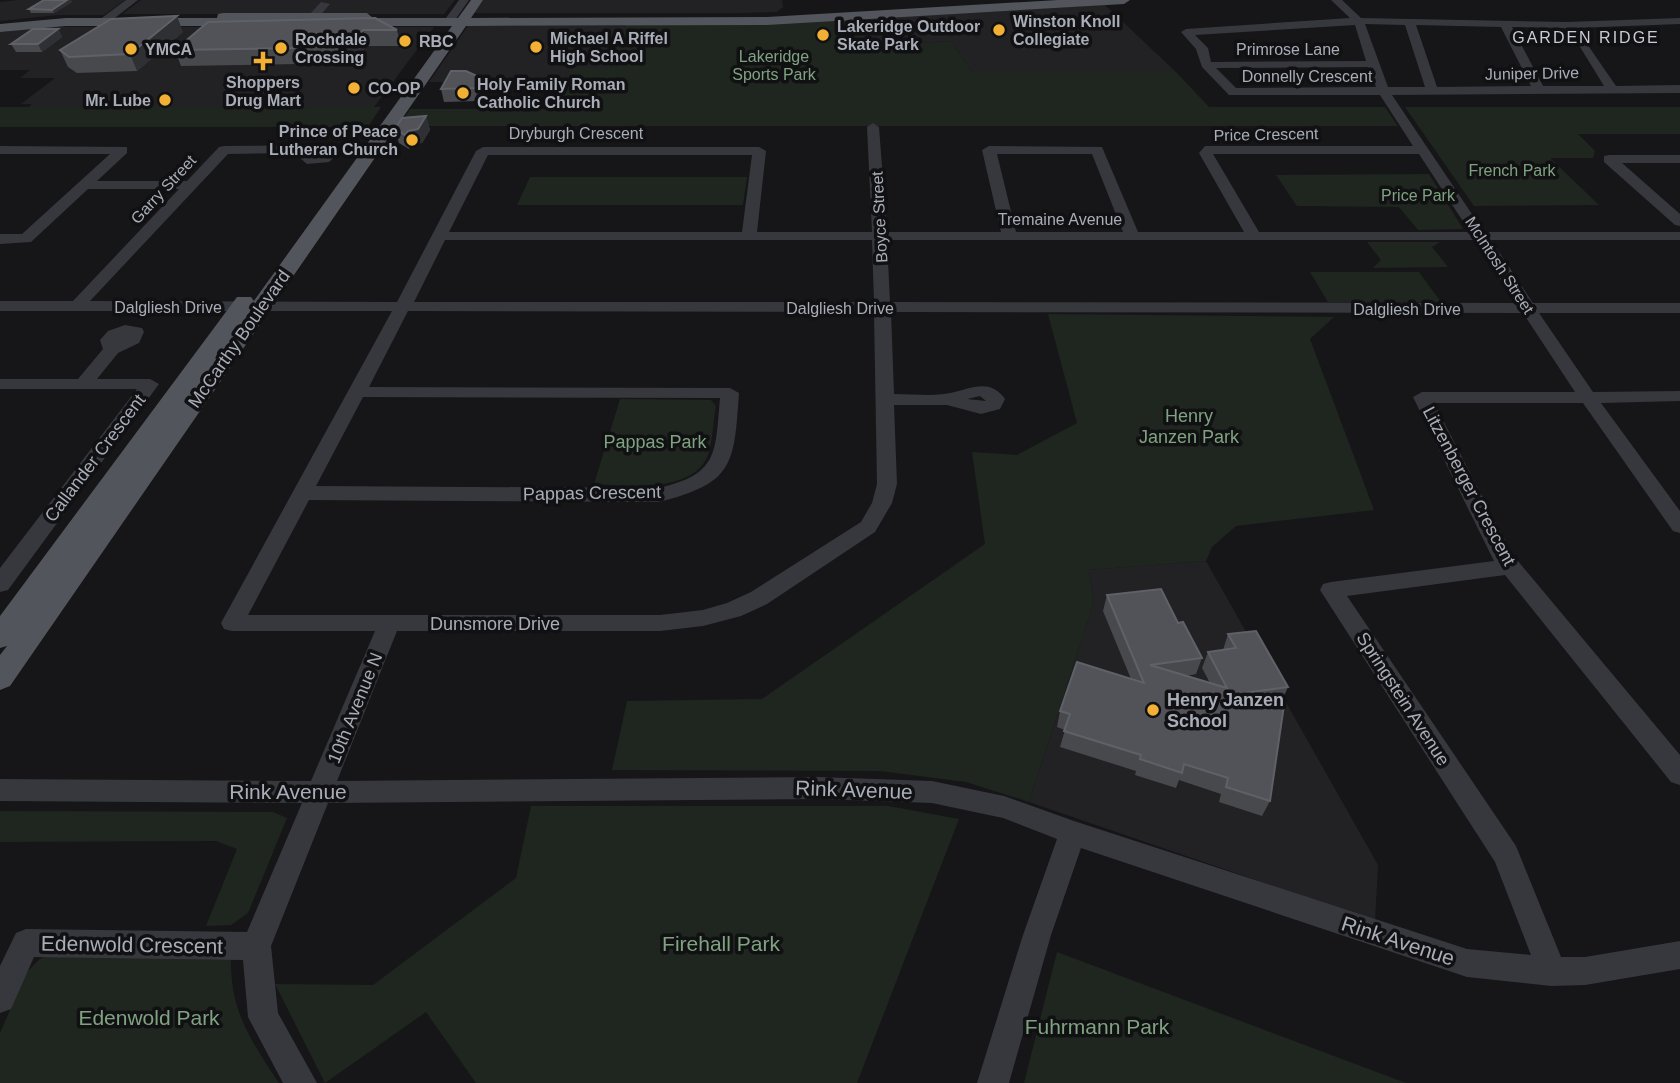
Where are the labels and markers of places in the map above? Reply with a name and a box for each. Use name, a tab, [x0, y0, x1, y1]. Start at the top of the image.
place label: Winston Knoll Collegiate	[1013, 13, 1120, 48]
place label: Lakeridge Outdoor Skate Park	[837, 18, 980, 53]
marker: Winston Knoll Collegiate	[991, 22, 1007, 38]
marker: Lakeridge Outdoor Skate Park	[815, 27, 831, 43]
place label: Michael A Riffel High School	[550, 30, 668, 65]
place label: Rochdale Crossing	[295, 31, 367, 66]
marker: RBC	[397, 33, 413, 49]
place label: RBC	[419, 33, 454, 50]
marker: Michael A Riffel High School	[528, 39, 544, 55]
marker: Rochdale Crossing	[273, 40, 289, 56]
marker: YMCA	[123, 41, 139, 57]
place label: YMCA	[145, 41, 193, 58]
marker: Shoppers Drug Mart	[255, 53, 271, 69]
place label: Shoppers Drug Mart	[225, 74, 301, 109]
place label: Holy Family Roman Catholic Church	[477, 76, 625, 111]
marker: CO-OP	[346, 80, 362, 96]
place label: CO-OP	[368, 80, 421, 97]
marker: Holy Family Roman Catholic Church	[455, 85, 471, 101]
place label: Mr. Lube	[85, 92, 151, 109]
marker: Mr. Lube	[157, 92, 173, 108]
place label: Prince of Peace Lutheran Church	[269, 123, 398, 158]
marker: Prince of Peace Lutheran Church	[404, 132, 420, 148]
place label: Henry Janzen School	[1167, 690, 1284, 731]
marker: Henry Janzen School	[1145, 702, 1161, 718]

